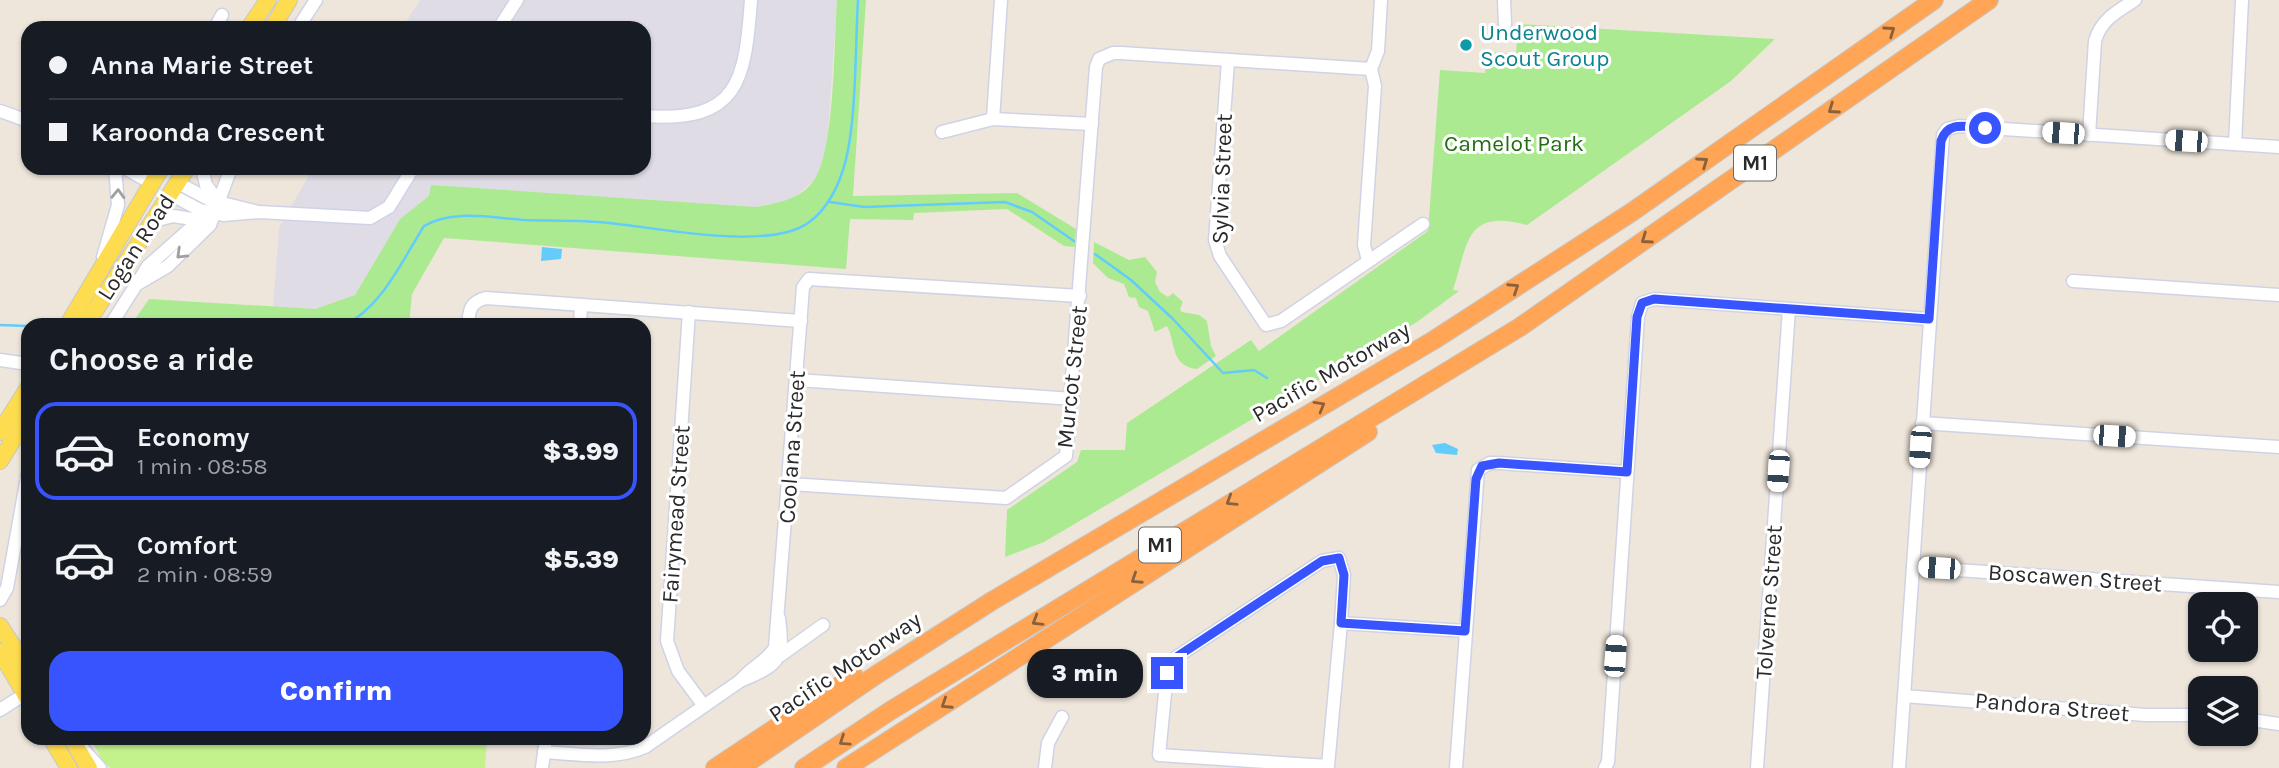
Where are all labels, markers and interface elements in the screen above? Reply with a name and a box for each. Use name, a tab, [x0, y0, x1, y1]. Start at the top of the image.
place label: Underwood Scout Group	[1480, 19, 1609, 72]
one-way arrow	[1882, 27, 1895, 40]
marker: Underwood Scout Group	[1458, 37, 1474, 53]
text: Anna Marie Street	[91, 50, 313, 81]
one-way arrow	[1828, 101, 1841, 113]
route start	[1969, 112, 2001, 144]
street label: Sylvia Street	[1206, 113, 1238, 245]
text: Karoonda Crescent	[91, 117, 325, 148]
car	[2042, 121, 2085, 145]
car	[2165, 129, 2208, 153]
park label: Camelot Park	[1444, 130, 1584, 157]
road number: M1	[1734, 146, 1776, 180]
one-way arrow	[1695, 158, 1708, 170]
one-way arrow	[110, 188, 125, 199]
street label: Logan Road	[92, 189, 180, 305]
one-way arrow	[1641, 231, 1654, 243]
one-way arrow	[176, 246, 189, 259]
one-way arrow	[1506, 284, 1519, 297]
street label: Murcot Street	[1051, 304, 1093, 450]
street label: Pacific Motorway	[1247, 316, 1415, 428]
text: Choose a ride	[49, 341, 254, 378]
street label: Coolana Street	[773, 369, 811, 524]
one-way arrow	[1312, 402, 1325, 415]
icon: car	[53, 420, 116, 483]
text: Economy	[137, 422, 249, 453]
street label: Fairymead Street	[656, 424, 696, 604]
car	[2093, 424, 2136, 448]
car	[1909, 425, 1932, 469]
text: $3.99	[543, 436, 619, 467]
car	[1767, 449, 1790, 493]
text: 1 min · 08:58	[137, 453, 268, 480]
one-way arrow	[1225, 493, 1238, 506]
street label: Tolverne Street	[1750, 524, 1788, 680]
icon: car	[53, 528, 116, 591]
road number: M1	[1139, 528, 1181, 562]
text: Comfort	[137, 530, 238, 561]
text: $5.39	[544, 544, 619, 575]
car	[1918, 556, 1961, 580]
street label: Boscawen Street	[1987, 558, 2163, 598]
text: 2 min · 08:59	[137, 561, 272, 588]
one-way arrow	[1131, 570, 1144, 583]
map controls	[2188, 592, 2258, 746]
button: locate	[2188, 592, 2258, 662]
street label: Pacific Motorway	[764, 606, 926, 728]
one-way arrow	[1032, 612, 1045, 625]
car	[1604, 634, 1627, 678]
callout: 3 min	[1027, 648, 1142, 698]
button: Confirm	[49, 651, 623, 731]
route end	[1151, 657, 1183, 689]
text: 3 min	[1052, 660, 1118, 687]
button: layers	[2188, 676, 2258, 746]
street label: Pandora Street	[1974, 687, 2131, 727]
one-way arrow	[941, 696, 954, 708]
one-way arrow	[839, 733, 852, 745]

